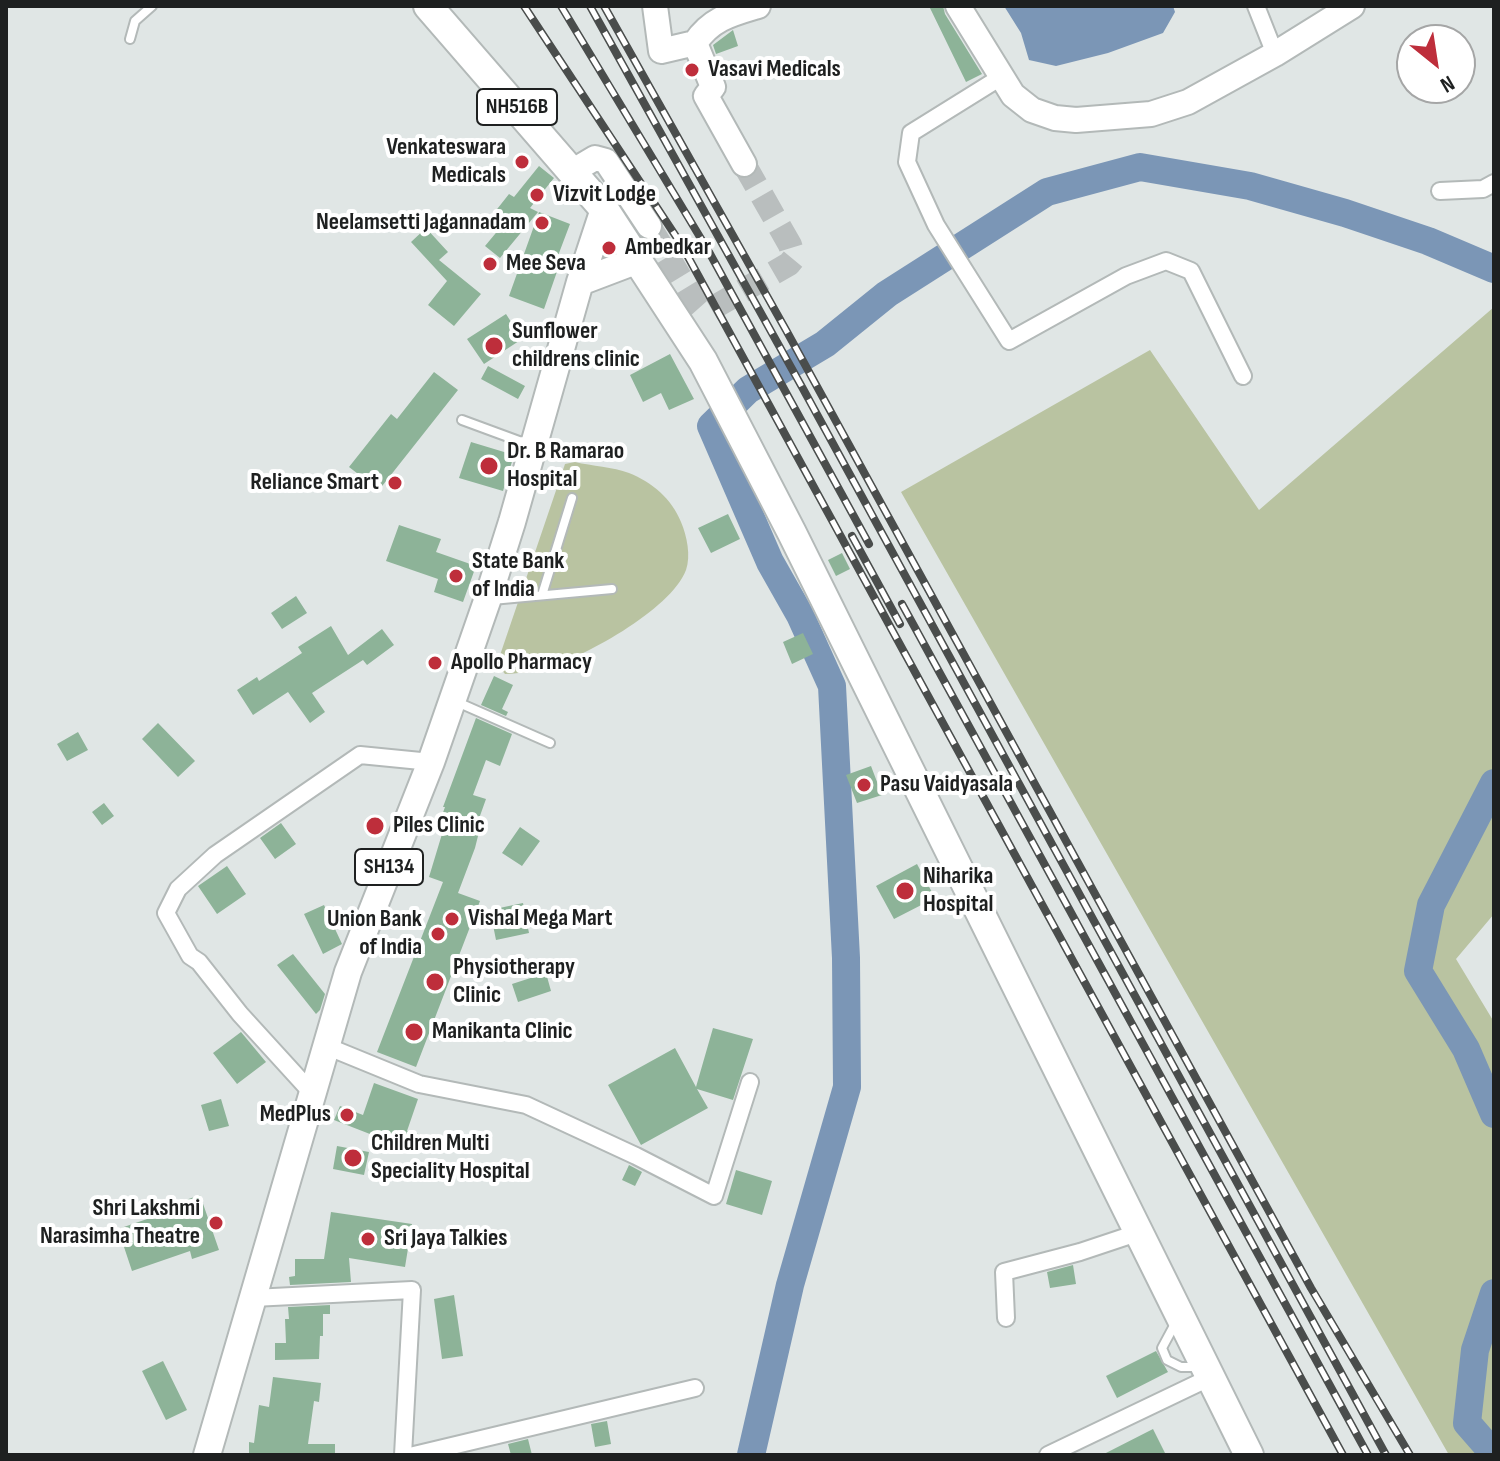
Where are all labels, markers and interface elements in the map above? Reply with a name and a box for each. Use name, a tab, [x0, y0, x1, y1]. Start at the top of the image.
north arrow	[1396, 24, 1476, 104]
place label: Vasavi Medicals	[708, 56, 841, 84]
marker: Vasavi Medicals	[683, 61, 701, 79]
text: N	[1435, 69, 1459, 98]
road number: NH516B	[477, 89, 557, 125]
place label: Venkateswara Medicals	[386, 134, 506, 190]
marker: Venkateswara Medicals	[513, 153, 531, 171]
place label: Vizvit Lodge	[553, 181, 656, 209]
marker: Vizvit Lodge	[528, 186, 546, 204]
place label: Neelamsetti Jagannadam	[316, 209, 526, 237]
marker: Neelamsetti Jagannadam	[533, 214, 551, 232]
place label: Ambedkar	[625, 234, 711, 262]
marker: Ambedkar	[600, 239, 618, 257]
place label: Mee Seva	[506, 250, 586, 278]
marker: Mee Seva	[481, 255, 499, 273]
place label: Sunflower childrens clinic	[512, 318, 640, 374]
marker: Sunflower childrens clinic	[483, 335, 505, 357]
place label: Dr. B Ramarao Hospital	[507, 438, 624, 494]
marker: Dr. B Ramarao Hospital	[478, 455, 500, 477]
place label: Reliance Smart	[250, 469, 379, 497]
marker: Reliance Smart	[386, 474, 404, 492]
place label: State Bank of India	[472, 548, 564, 604]
marker: State Bank of India	[447, 567, 465, 585]
place label: Apollo Pharmacy	[451, 649, 592, 677]
marker: Apollo Pharmacy	[426, 654, 444, 672]
place label: Pasu Vaidyasala	[880, 771, 1013, 799]
marker: Pasu Vaidyasala	[855, 776, 873, 794]
place label: Piles Clinic	[393, 812, 485, 840]
marker: Piles Clinic	[364, 815, 386, 837]
road number: SH134	[355, 849, 423, 885]
place label: Niharika Hospital	[923, 863, 993, 919]
marker: Niharika Hospital	[894, 880, 916, 902]
place label: Vishal Mega Mart	[468, 905, 612, 933]
place label: Union Bank of India	[327, 906, 422, 962]
marker: Vishal Mega Mart	[443, 910, 461, 928]
marker: Union Bank of India	[429, 925, 447, 943]
place label: Physiotherapy Clinic	[453, 954, 575, 1010]
marker: Physiotherapy Clinic	[424, 971, 446, 993]
place label: Manikanta Clinic	[432, 1018, 573, 1046]
marker: Manikanta Clinic	[403, 1021, 425, 1043]
place label: MedPlus	[260, 1101, 331, 1129]
marker: MedPlus	[338, 1106, 356, 1124]
place label: Children Multi Speciality Hospital	[371, 1130, 530, 1186]
marker: Children Multi Speciality Hospital	[342, 1147, 364, 1169]
place label: Shri Lakshmi Narasimha Theatre	[40, 1195, 200, 1251]
marker: Shri Lakshmi Narasimha Theatre	[207, 1214, 225, 1232]
place label: Sri Jaya Talkies	[384, 1225, 507, 1253]
marker: Sri Jaya Talkies	[359, 1230, 377, 1248]

